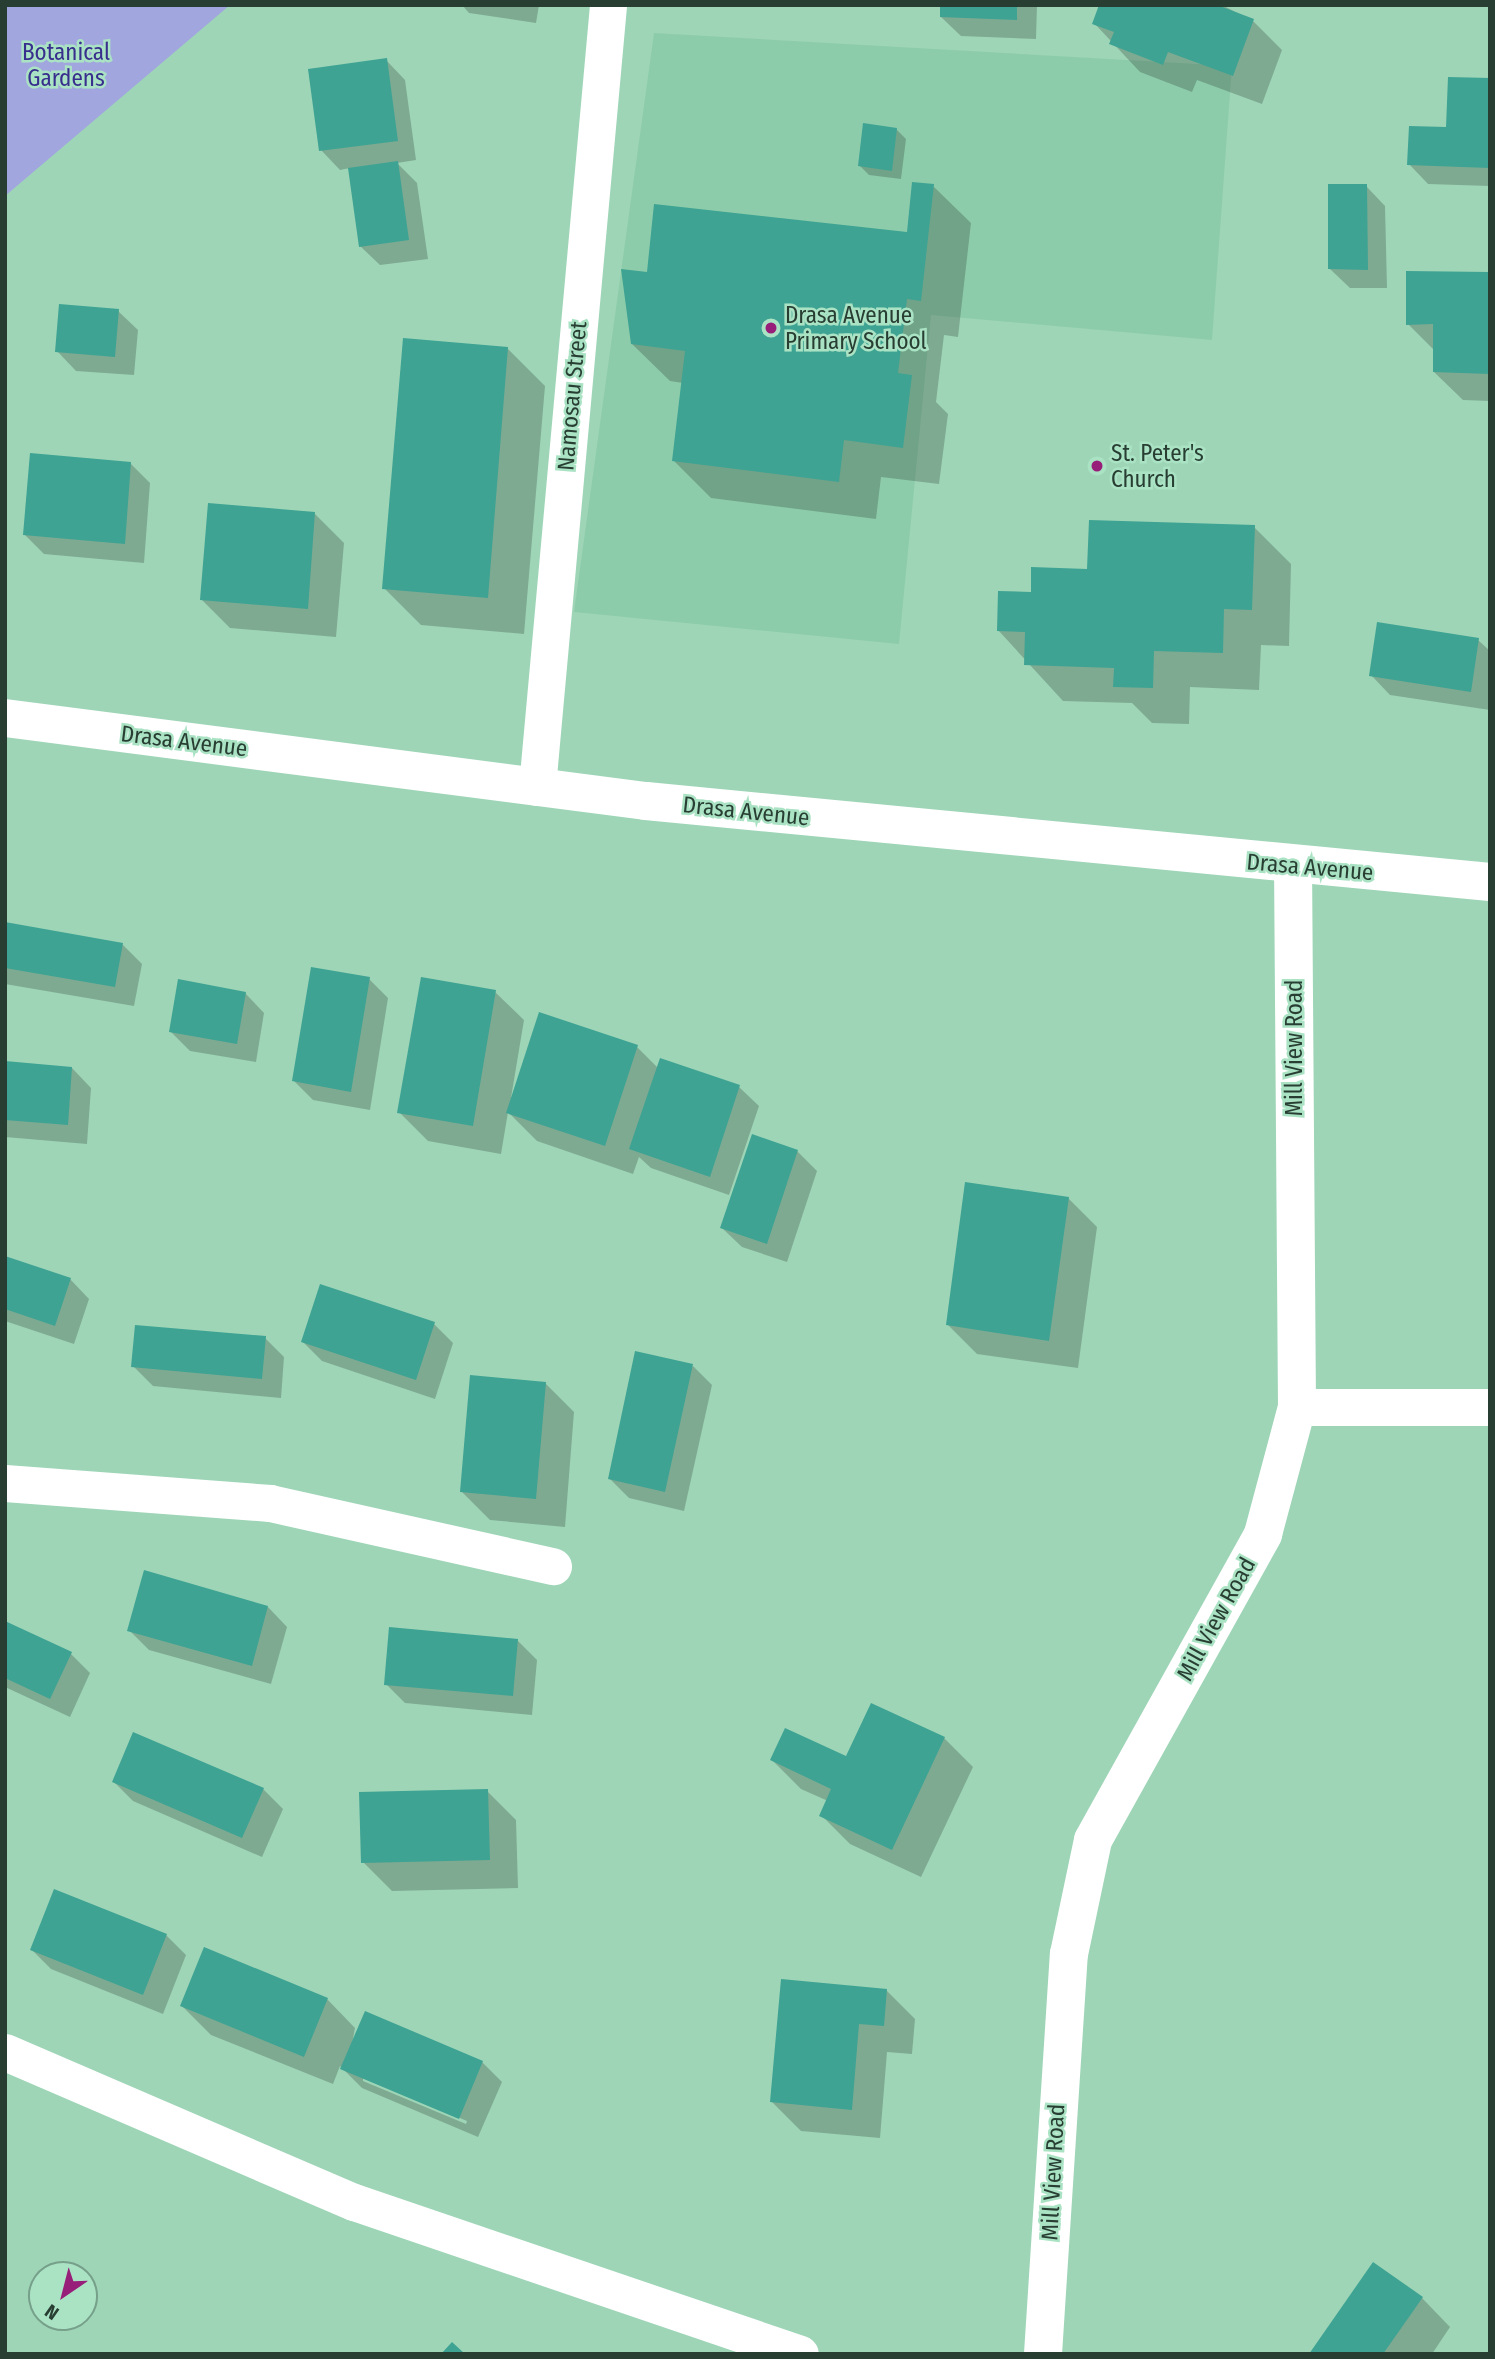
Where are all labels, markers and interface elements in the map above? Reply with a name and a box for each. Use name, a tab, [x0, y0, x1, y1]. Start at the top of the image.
park label: Botanical Gardens	[22, 38, 110, 92]
place label: Drasa Avenue Primary School	[785, 301, 927, 355]
street label: Namosau Street	[552, 320, 592, 472]
marker: Drasa Avenue Primary School	[763, 320, 779, 336]
place label: St. Peter's Church	[1111, 439, 1204, 493]
marker: St. Peter's Church	[1089, 458, 1105, 474]
street label: Drasa Avenue	[119, 720, 249, 762]
street label: Drasa Avenue	[681, 791, 811, 831]
street label: Drasa Avenue	[1245, 848, 1375, 886]
street label: Mill View Road	[1280, 980, 1308, 1116]
street label: Mill View Road	[1171, 1553, 1261, 1685]
street label: Mill View Road	[1036, 2103, 1070, 2241]
north arrow	[28, 2261, 98, 2331]
text: N	[41, 2299, 63, 2325]

